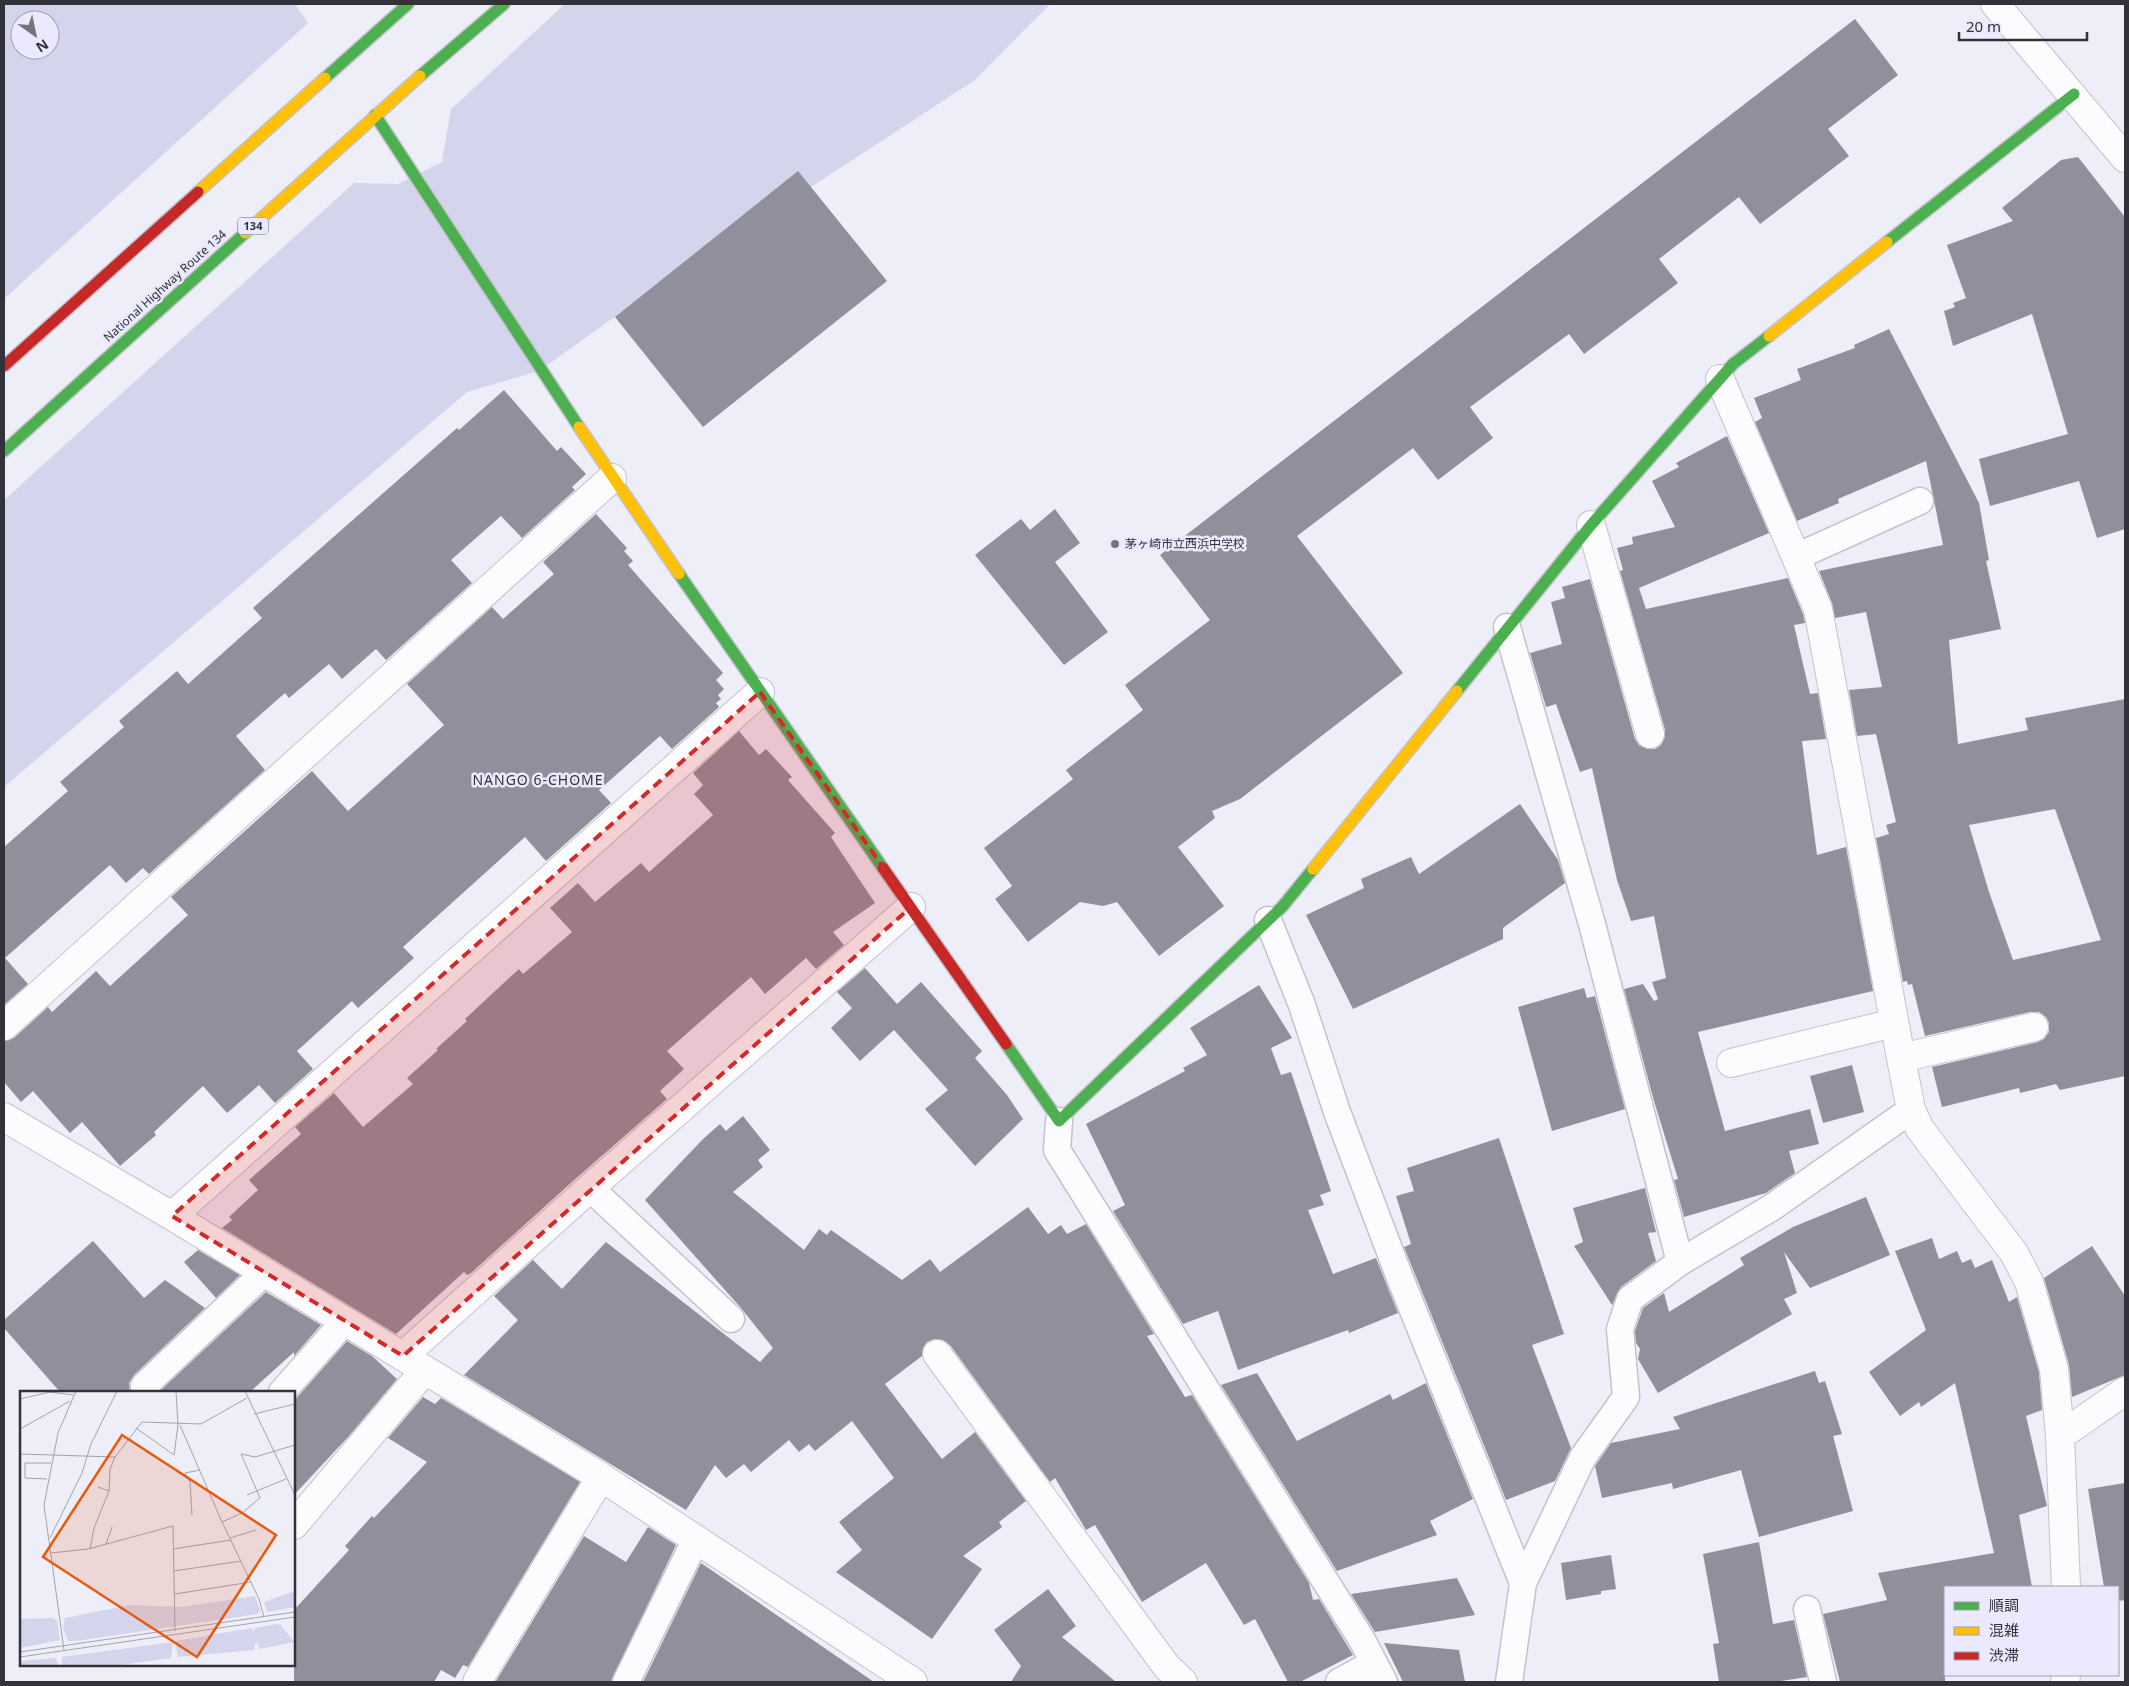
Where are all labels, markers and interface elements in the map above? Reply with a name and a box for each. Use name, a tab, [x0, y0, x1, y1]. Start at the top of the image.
north arrow	[10, 10, 60, 60]
scale bar	[1959, 10, 2086, 42]
text: 20 m	[1966, 16, 2001, 36]
text: N	[32, 35, 52, 57]
road number: 134	[238, 218, 268, 235]
street label: National Highway Route 134	[100, 226, 230, 345]
place label: 茅ヶ崎市立西浜中学校	[1125, 535, 1245, 552]
marker: 茅ヶ崎市立西浜中学校	[1109, 538, 1121, 550]
district label: NANGO 6-CHOME	[472, 770, 604, 789]
inset map	[20, 1391, 295, 1666]
legend	[1944, 1586, 2119, 1676]
text: 順調	[1989, 1595, 2019, 1615]
text: 混雑	[1989, 1620, 2019, 1640]
text: 渋滞	[1989, 1645, 2019, 1665]

